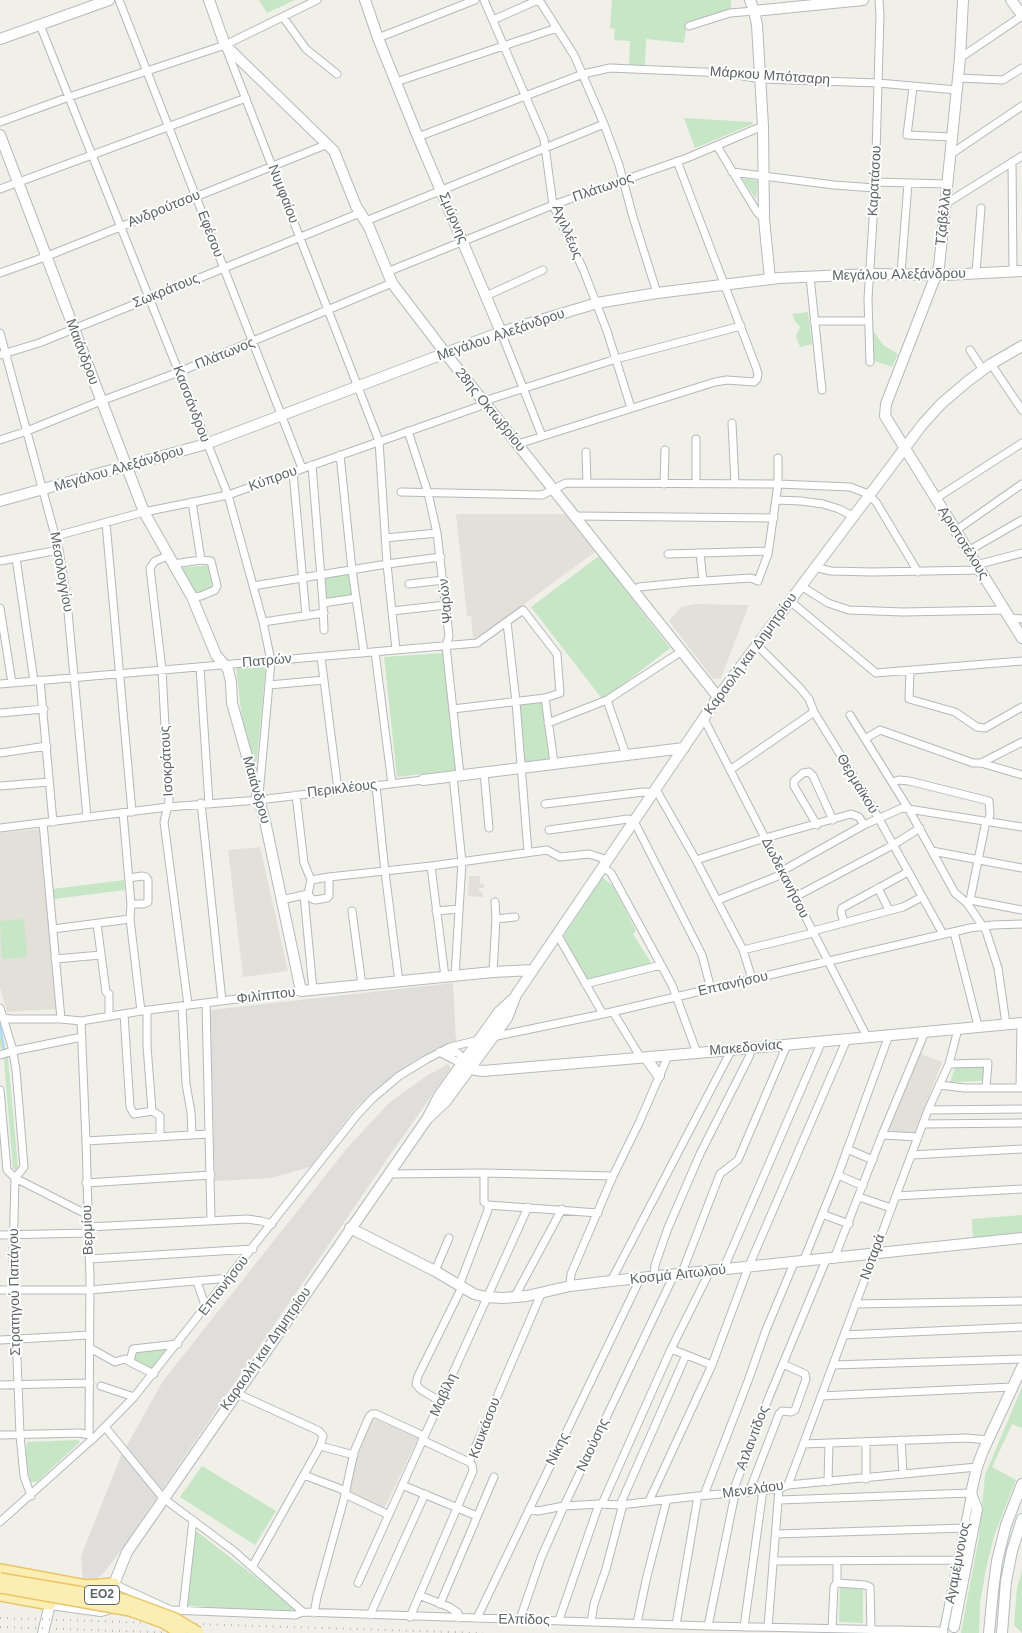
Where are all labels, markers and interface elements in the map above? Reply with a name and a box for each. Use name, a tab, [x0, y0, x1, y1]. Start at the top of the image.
street label: Μάρκου Μπότσαρη	[709, 63, 831, 89]
street label: Καρατάσου	[865, 145, 885, 217]
street label: Νυμφαίου	[264, 162, 302, 226]
street label: Πλάτωνος	[571, 170, 635, 206]
street label: Ανδρούτσου	[125, 187, 203, 231]
street label: Τζαβέλλα	[933, 187, 955, 247]
street label: Σμύρνης	[435, 190, 471, 246]
street label: Αχιλλέως	[548, 202, 586, 262]
street label: Εφέσου	[193, 208, 227, 260]
street label: Μεγάλου Αλεξάνδρου	[832, 265, 966, 285]
street label: Σωκράτους	[130, 270, 202, 312]
street label: Μεγάλου Αλεξάνδρου	[435, 305, 567, 365]
street label: Μαιάνδρου	[62, 317, 102, 387]
street label: Πλάτωνος	[193, 334, 257, 374]
street label: Κασσάνδρου	[169, 363, 213, 445]
street label: 28ης Οκτωβρίου	[451, 365, 529, 455]
street label: Μεγάλου Αλεξάνδρου	[52, 442, 186, 496]
street label: Κύπρου	[247, 463, 299, 495]
street label: Αριστοτέλους	[934, 503, 992, 583]
street label: Μεσολογγίου	[46, 531, 76, 613]
street label: Ψαρών	[435, 578, 457, 624]
street label: Καραολή και Δημητρίου	[701, 590, 801, 718]
street label: Πατρών	[242, 650, 292, 672]
street label: Ισοκράτους	[157, 725, 177, 797]
street label: Θερμαϊκού	[833, 751, 881, 817]
street label: Μαιάνδρου	[238, 754, 274, 826]
street label: Περικλέους	[306, 776, 378, 802]
street label: Δωδεκανήσου	[758, 835, 812, 921]
street label: Επτανήσου	[696, 968, 770, 1000]
street label: Φιλίππου	[236, 984, 296, 1008]
street label: Μακεδονίας	[709, 1036, 783, 1060]
street label: Βερμίου	[79, 1205, 97, 1255]
street label: Στρατηγού Παπάγου	[5, 1228, 25, 1356]
street label: Νοταρά	[857, 1232, 889, 1282]
street label: Επτανήσου	[195, 1253, 253, 1319]
street label: Κοσμά Αιτωλού	[629, 1262, 727, 1288]
street label: Καραολή και Δημητρίου	[217, 1284, 315, 1414]
street label: Μαβίλη	[427, 1371, 461, 1419]
street label: Καυκάσου	[466, 1395, 504, 1461]
street label: Ατλαντίδος	[733, 1403, 773, 1473]
street label: Ναούσης	[573, 1416, 613, 1474]
street label: Νίκης	[543, 1430, 573, 1468]
street label: Μενελάου	[721, 1477, 785, 1503]
street label: Αγαμέμνονος	[942, 1521, 974, 1605]
road number: ΕΟ2	[84, 1586, 120, 1604]
street label: Ελπίδος	[498, 1611, 550, 1629]

